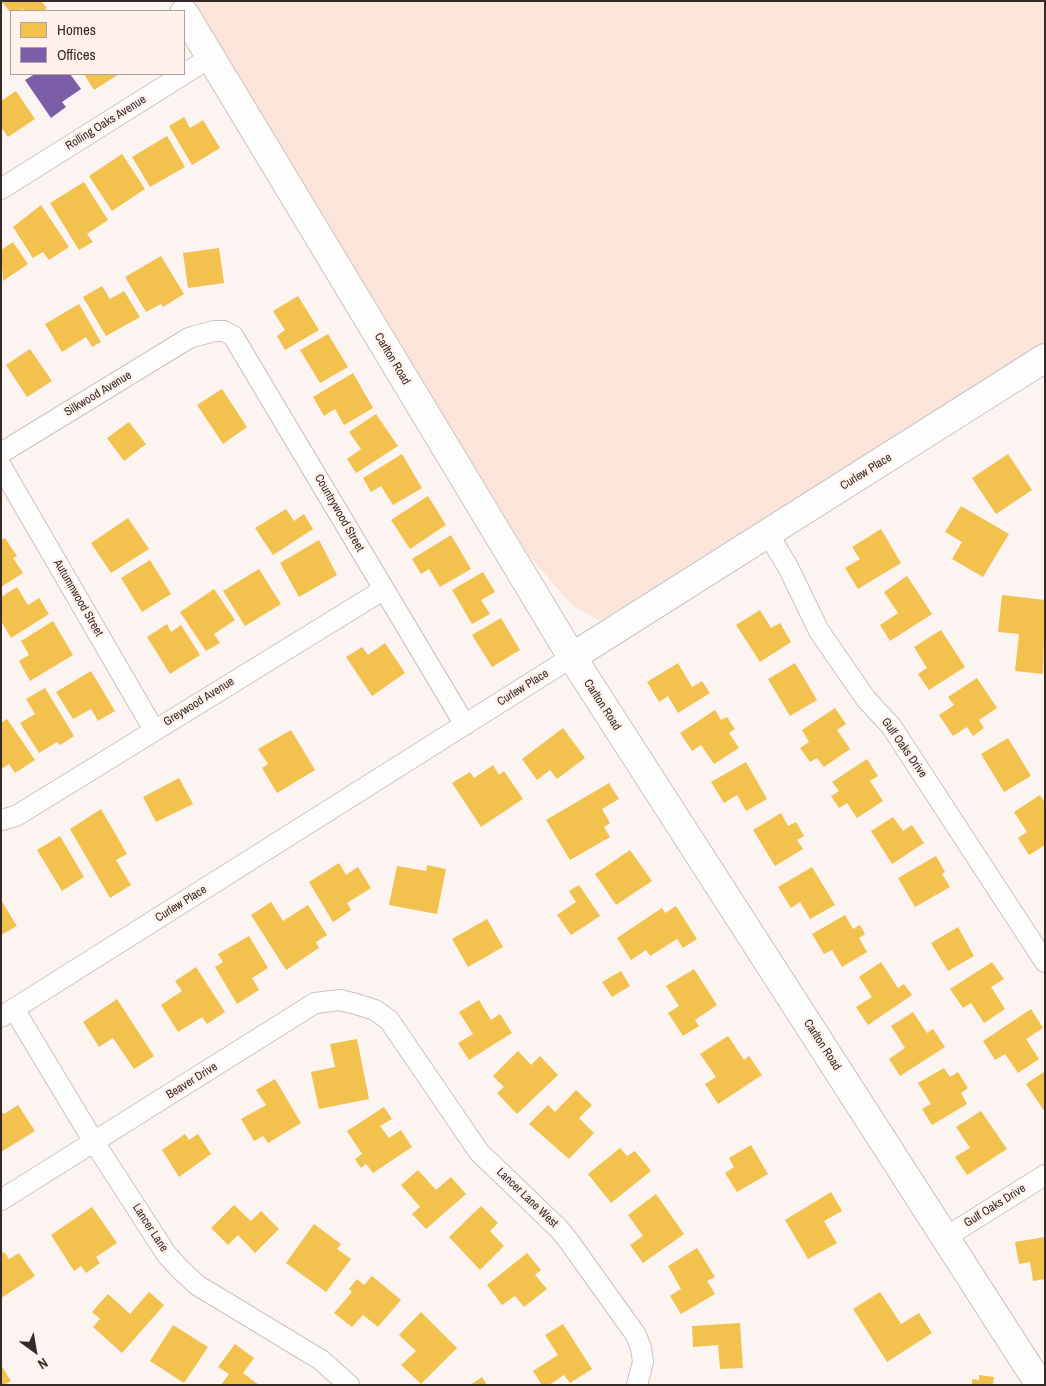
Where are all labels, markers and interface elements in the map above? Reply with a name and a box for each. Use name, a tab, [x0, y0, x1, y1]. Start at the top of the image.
legend	[10, 10, 185, 75]
text: Homes	[57, 19, 96, 40]
text: Offices	[57, 44, 96, 65]
street label: Rolling Oaks Avenue	[63, 92, 149, 154]
street label: Carlton Road	[371, 330, 413, 388]
street label: Silkwood Avenue	[62, 368, 134, 420]
street label: Curlew Place	[838, 451, 894, 493]
street label: Countrywood Street	[311, 472, 367, 554]
street label: Autumnwood Street	[50, 557, 106, 639]
street label: Curlew Place	[495, 667, 551, 709]
street label: Greywood Avenue	[161, 674, 237, 730]
street label: Carlton Road	[580, 677, 624, 733]
street label: Gulf Oaks Drive	[878, 715, 930, 781]
street label: Curlew Place	[153, 883, 209, 925]
street label: Carlton Road	[800, 1017, 844, 1073]
street label: Beaver Drive	[164, 1060, 220, 1102]
street label: Lancer Lane West	[493, 1165, 561, 1231]
street label: Gulf Oaks Drive	[962, 1181, 1028, 1231]
street label: Lancer Lane	[129, 1201, 171, 1255]
north arrow	[10, 1326, 60, 1376]
text: N	[35, 1354, 51, 1374]

